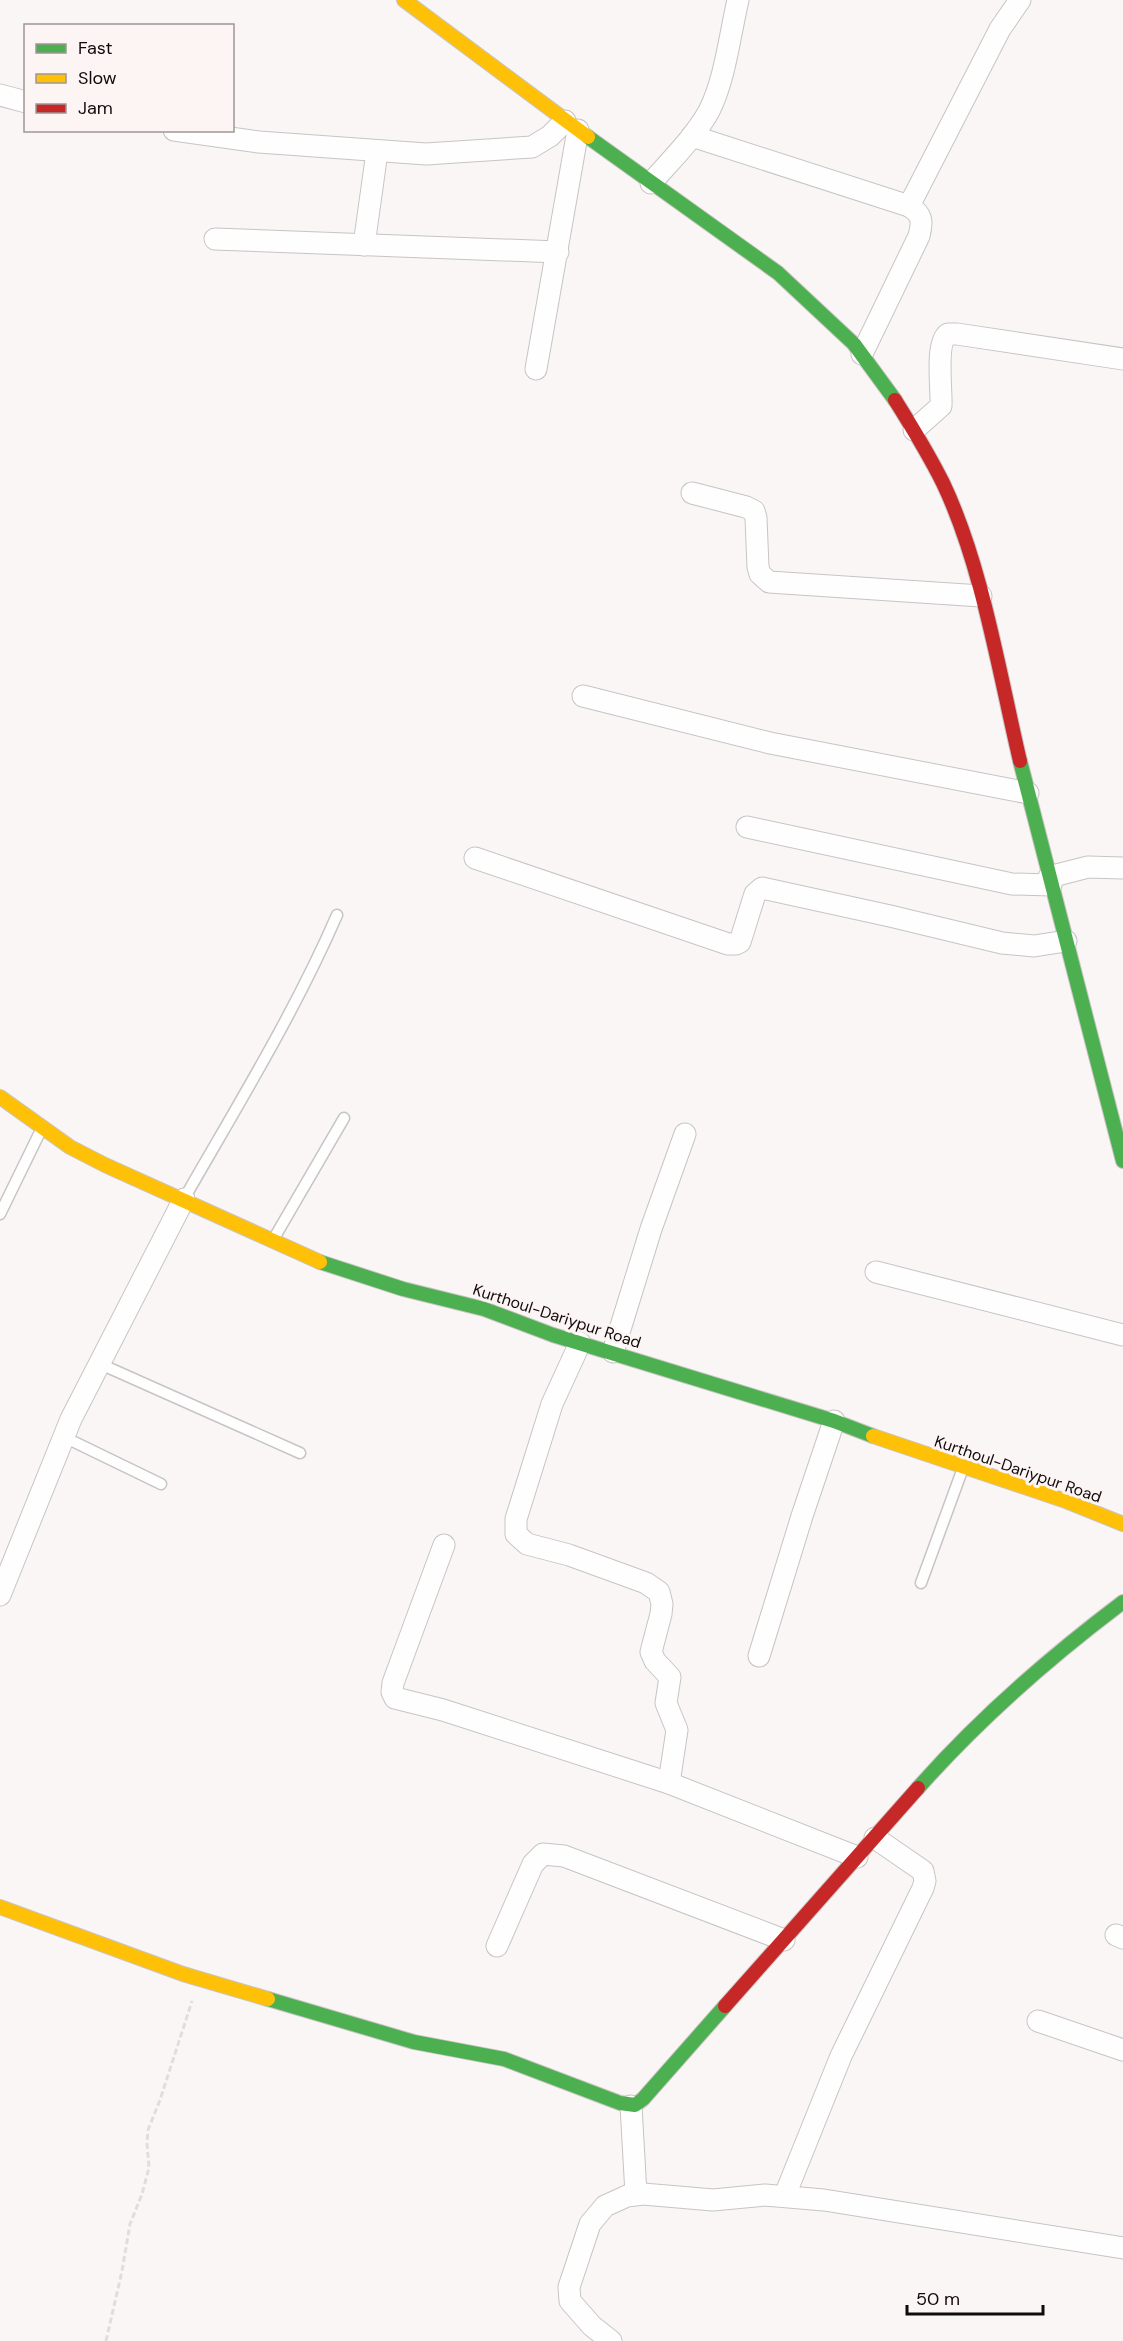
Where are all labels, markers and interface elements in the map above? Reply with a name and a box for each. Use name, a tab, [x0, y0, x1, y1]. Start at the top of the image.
legend	[24, 24, 234, 132]
text: Fast	[78, 36, 113, 60]
text: Slow	[78, 66, 117, 90]
text: Jam	[78, 96, 113, 120]
street label: Kurthoul-Dariypur Road	[470, 1279, 644, 1353]
street label: Kurthoul-Dariypur Road	[932, 1431, 1104, 1507]
scale bar	[907, 2278, 1044, 2316]
text: 50 m	[916, 2287, 960, 2311]

